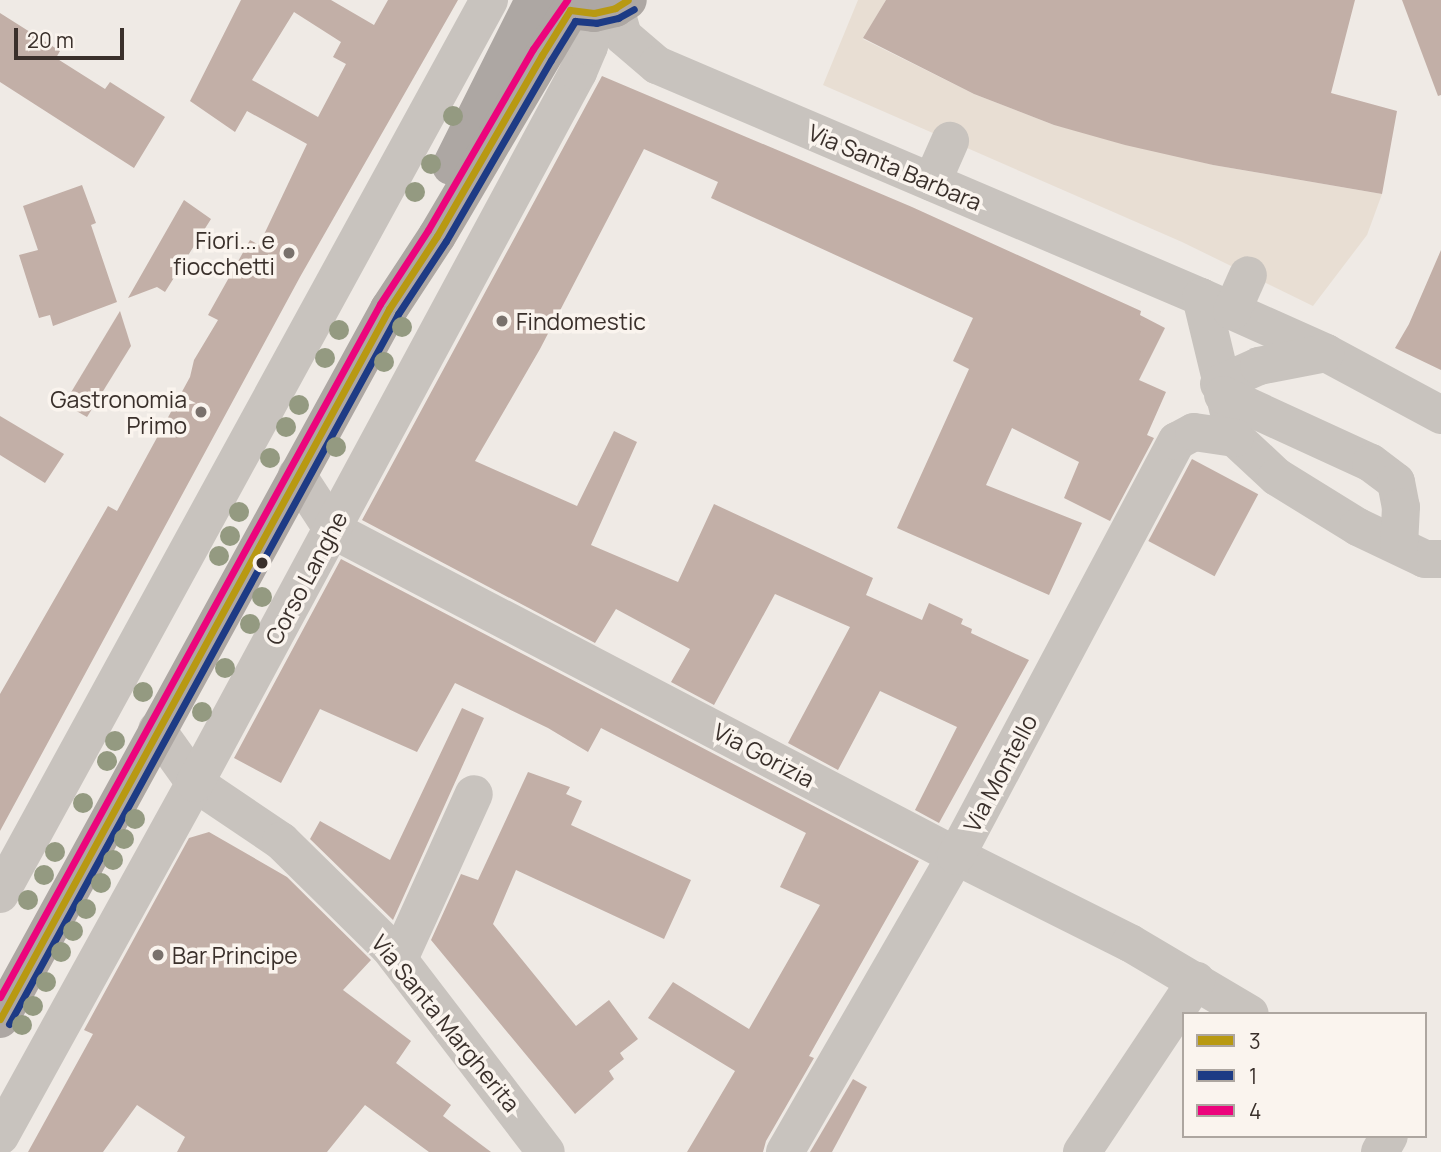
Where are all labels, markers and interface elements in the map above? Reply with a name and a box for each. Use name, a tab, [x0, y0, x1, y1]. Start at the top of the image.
scale bar	[18, 14, 128, 58]
text: 20 m	[27, 26, 74, 54]
street label: Via Santa Barbara	[804, 118, 986, 216]
place label: Fiori... e fiocchetti	[173, 226, 275, 280]
marker: Fiori... e fiocchetti	[281, 245, 297, 261]
place label: Findomestic	[516, 307, 646, 335]
marker: Findomestic	[494, 313, 510, 329]
place label: Gastronomia Primo	[50, 385, 187, 439]
marker: Gastronomia Primo	[193, 404, 209, 420]
street label: Corso Langhe	[259, 507, 353, 649]
unlabelled marker	[255, 556, 269, 570]
street label: Via Montello	[957, 709, 1043, 837]
street label: Via Gorizia	[709, 717, 819, 793]
street label: Via Santa Margherita	[366, 929, 526, 1117]
place label: Bar Principe	[172, 941, 298, 969]
marker: Bar Principe	[150, 947, 166, 963]
legend	[1182, 1012, 1427, 1138]
text: 3	[1249, 1027, 1261, 1055]
text: 1	[1249, 1062, 1257, 1090]
text: 4	[1249, 1097, 1261, 1125]

